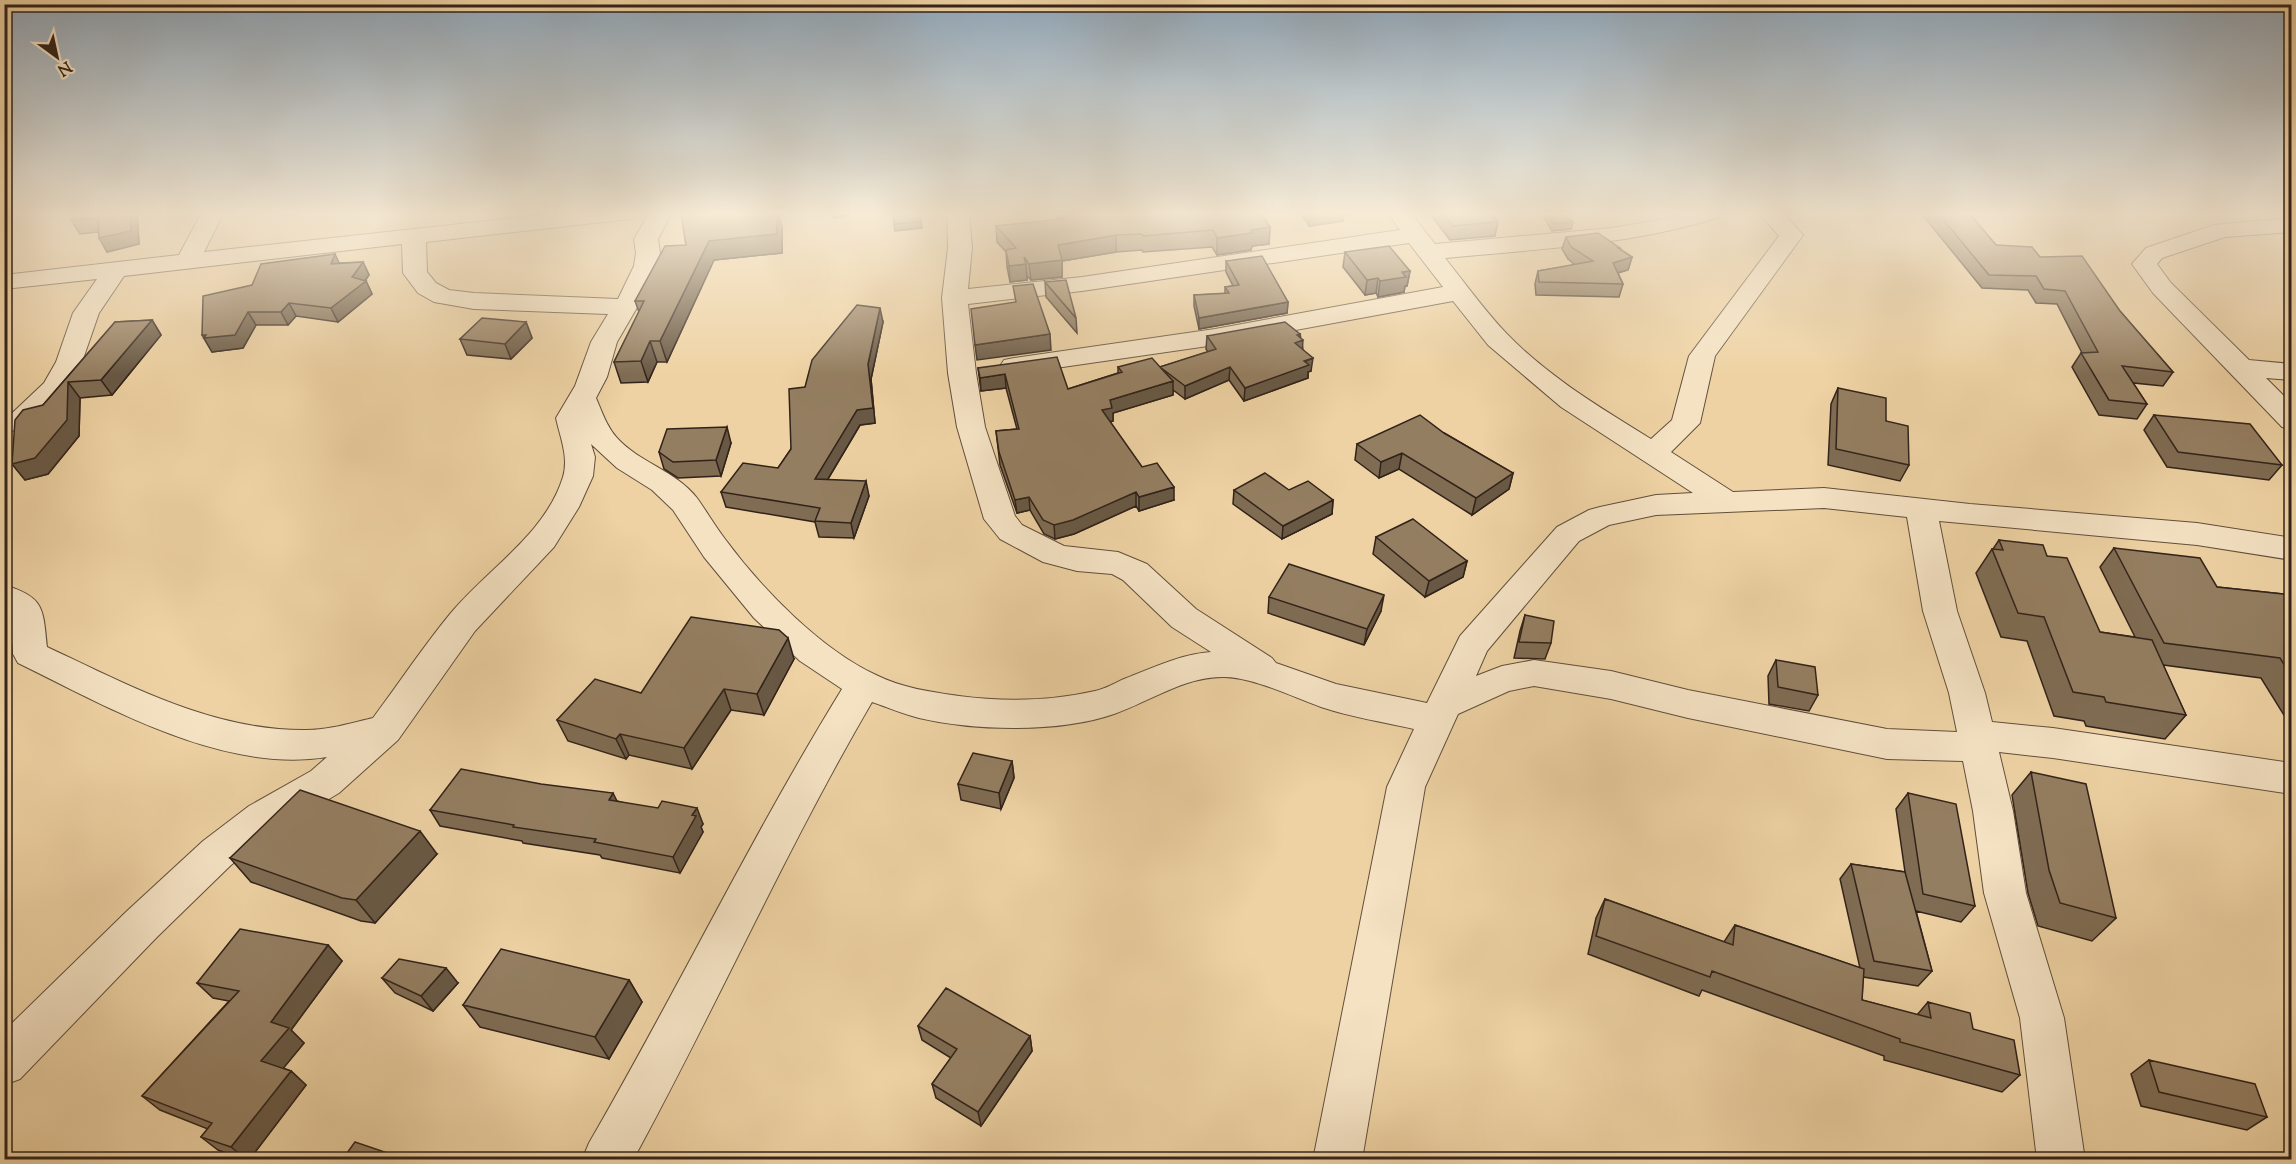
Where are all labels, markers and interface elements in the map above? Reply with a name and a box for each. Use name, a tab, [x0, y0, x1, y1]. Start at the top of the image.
north arrow	[27, 27, 87, 87]
text: N	[52, 54, 75, 81]

